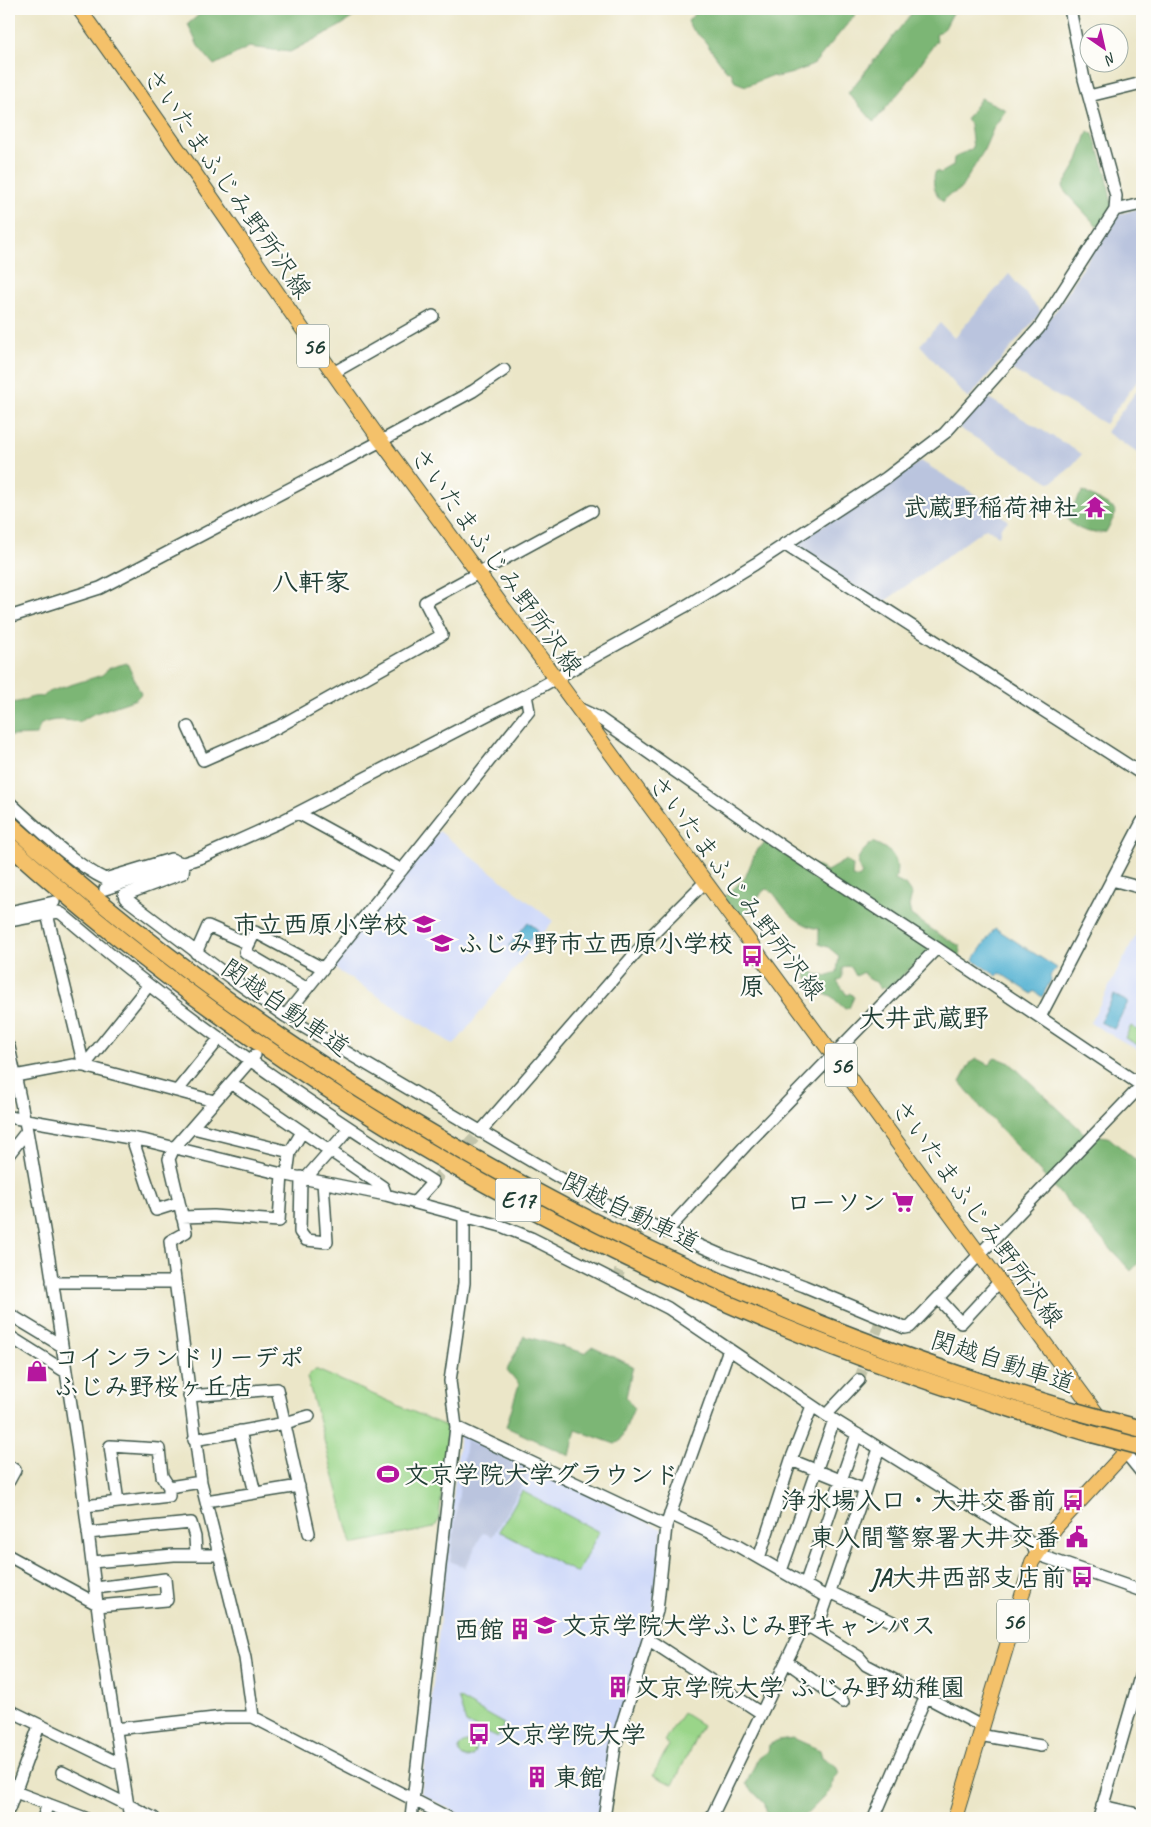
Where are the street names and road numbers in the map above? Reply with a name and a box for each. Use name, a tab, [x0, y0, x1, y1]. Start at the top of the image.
street label: さいたまふじみ野所沢線	[135, 62, 319, 305]
road number: 56	[297, 324, 329, 368]
street label: さいたまふじみ野所沢線	[403, 441, 590, 682]
street label: さいたまふじみ野所沢線	[641, 769, 831, 1007]
street label: 関越自動車道	[215, 952, 356, 1064]
road number: 56	[825, 1044, 857, 1086]
street label: さいたまふじみ野所沢線	[884, 1093, 1071, 1334]
street label: 関越自動車道	[556, 1165, 705, 1259]
road number: E17	[496, 1178, 540, 1222]
street label: 関越自動車道	[926, 1324, 1079, 1400]
road number: 56	[997, 1600, 1029, 1642]

